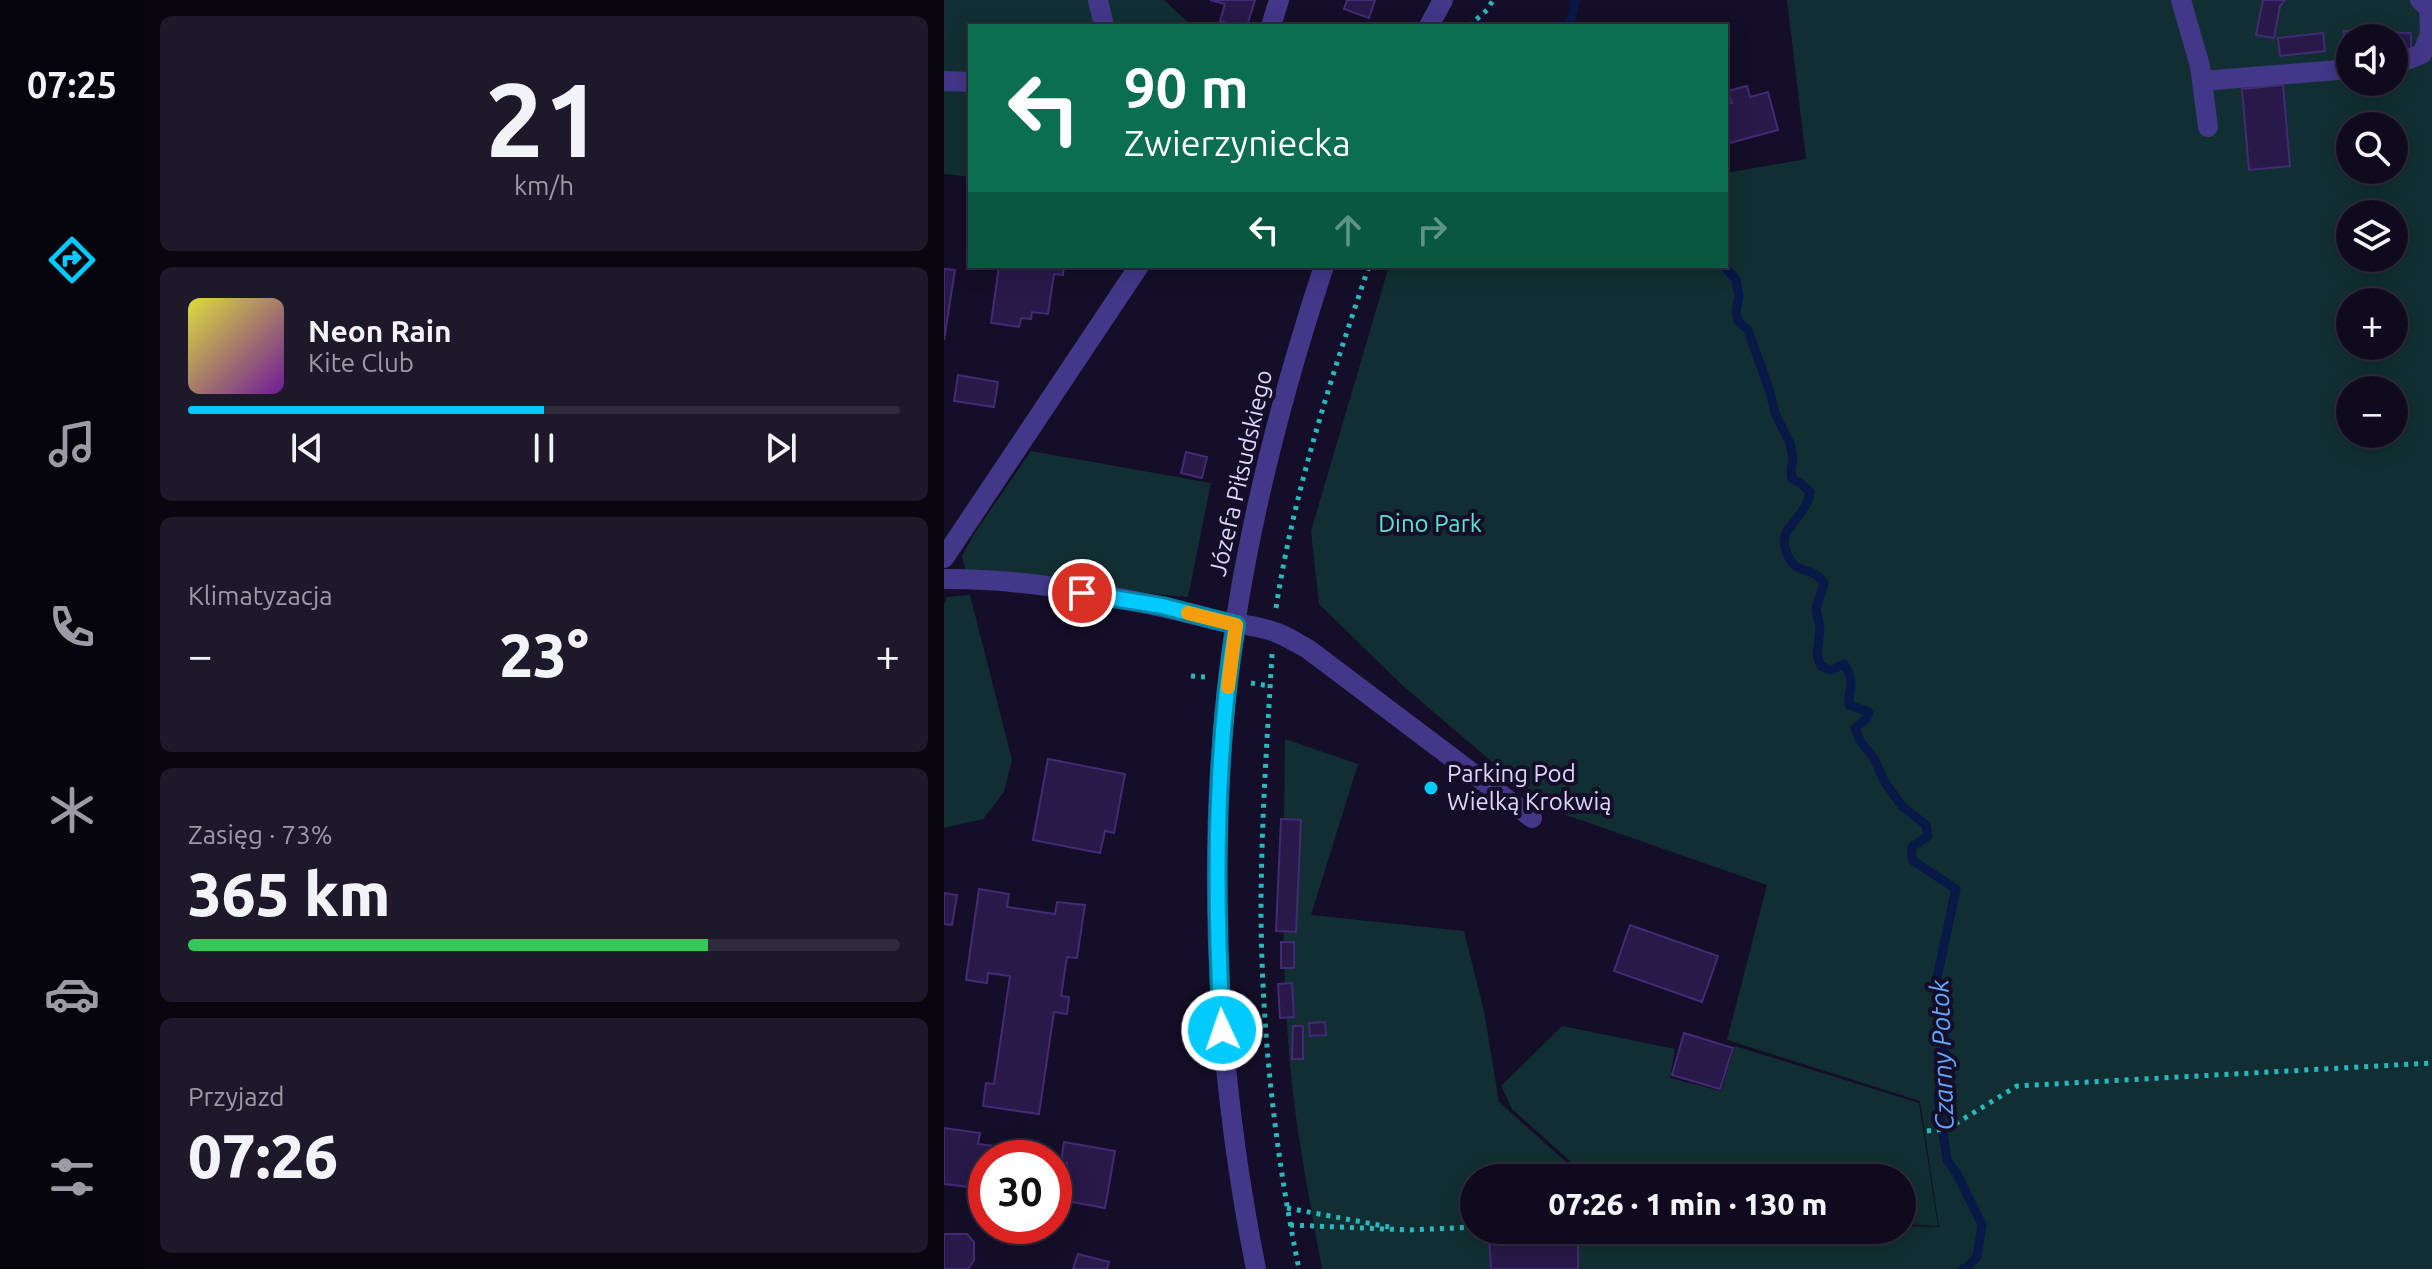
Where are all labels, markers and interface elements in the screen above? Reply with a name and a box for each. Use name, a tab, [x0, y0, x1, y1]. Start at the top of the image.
map controls	[2336, 24, 2408, 448]
button: sound	[2336, 24, 2408, 96]
icon: left	[992, 56, 1096, 160]
text: 90 m	[1124, 56, 1249, 119]
text: 21	[485, 60, 603, 177]
text: 07:25	[27, 64, 117, 105]
button: search	[2336, 112, 2408, 184]
text: Zwierzyniecka	[1124, 122, 1351, 163]
text: km/h	[514, 171, 574, 200]
button: layers	[2336, 200, 2408, 272]
icon: left	[1242, 208, 1286, 252]
icon: ahead	[1326, 208, 1370, 252]
icon: right	[1410, 208, 1454, 252]
icon: directions	[44, 232, 100, 288]
button: +	[2336, 288, 2408, 360]
text: Neon Rain	[308, 314, 452, 348]
text: Kite Club	[308, 348, 414, 377]
street label: Józefa Piłsudskiego	[1204, 367, 1277, 579]
button: −	[2336, 376, 2408, 448]
icon: music	[44, 416, 100, 472]
icon: previous	[285, 426, 329, 470]
icon: pause	[522, 426, 566, 470]
icon: next	[759, 426, 803, 470]
park label: Dino Park	[1378, 510, 1482, 537]
pin	[1048, 559, 1116, 627]
icon: arrive	[1060, 571, 1104, 615]
text: Klimatyzacja	[188, 581, 333, 610]
icon: phone	[44, 599, 100, 655]
text: 23°	[499, 621, 589, 688]
text: −	[188, 630, 213, 679]
text: +	[875, 630, 900, 679]
place label: Parking Pod Wielką Krokwią	[1447, 760, 1612, 815]
marker: Parking Pod Wielką Krokwią	[1422, 779, 1440, 797]
icon: climate	[44, 782, 100, 838]
text: Zasięg · 73%	[188, 820, 333, 849]
text: 365 km	[188, 860, 390, 927]
icon: car	[44, 966, 100, 1022]
water label: Czarny Potok	[1924, 978, 1959, 1131]
position arrow	[1180, 988, 1264, 1072]
text: Przyjazd	[188, 1082, 285, 1111]
text: 07:26	[188, 1122, 338, 1189]
speed limit sign: 30	[968, 1140, 1072, 1244]
icon: filters	[44, 1149, 100, 1205]
text: 07:26 · 1 min · 130 m	[1549, 1187, 1827, 1221]

